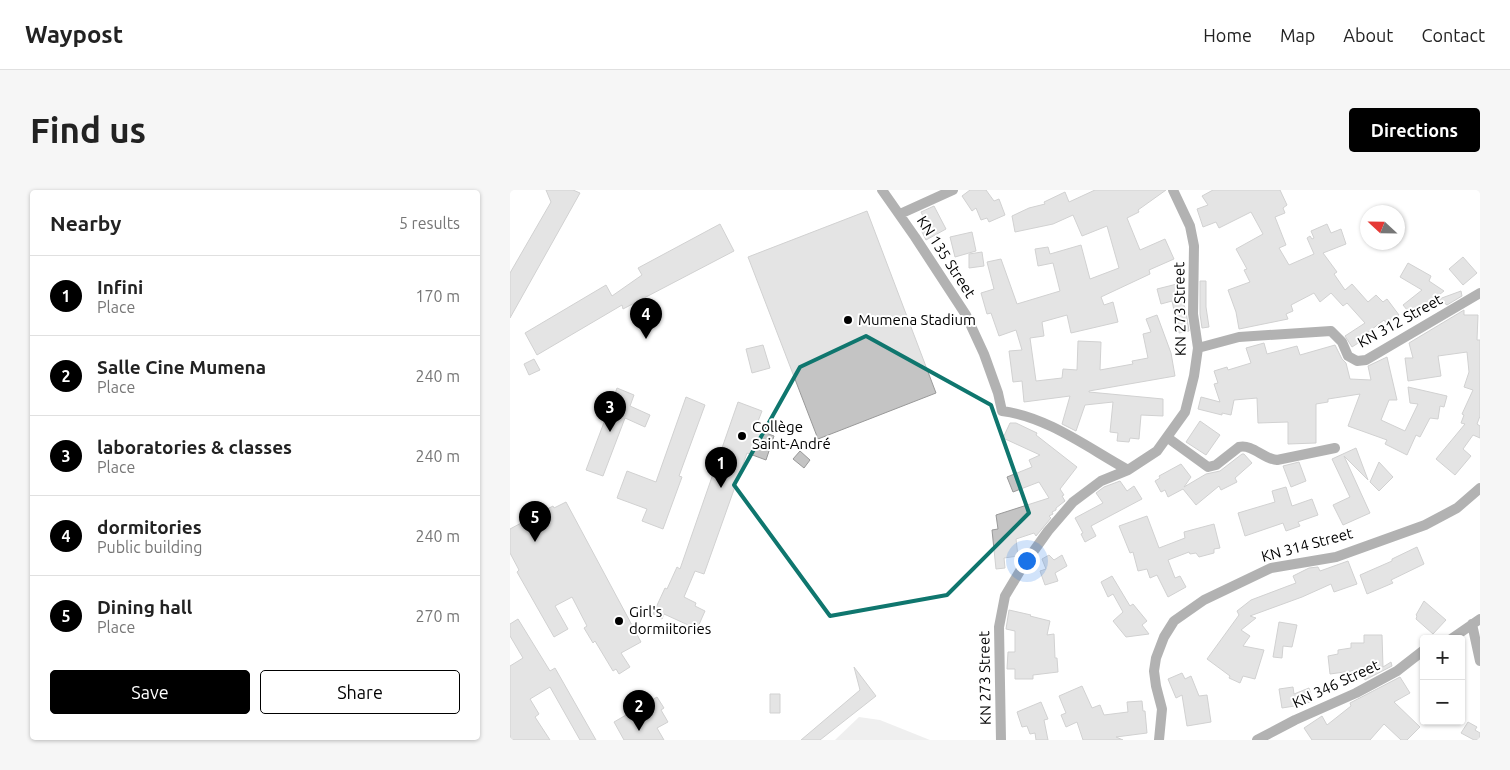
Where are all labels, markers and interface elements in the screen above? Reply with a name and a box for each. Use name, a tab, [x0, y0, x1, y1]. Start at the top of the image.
text: Waypost	[25, 21, 123, 48]
text: Home	[1203, 25, 1252, 45]
text: Map	[1280, 25, 1315, 45]
text: About	[1343, 25, 1393, 45]
text: Contact	[1421, 25, 1485, 45]
button: Directions	[1349, 108, 1480, 152]
text: Find us	[30, 110, 146, 150]
north arrow	[1360, 205, 1405, 250]
text: Nearby	[50, 211, 121, 235]
street label: KN 135 Street	[914, 213, 979, 301]
text: 5 results	[399, 214, 460, 232]
street label: KN 273 Street	[1170, 262, 1189, 356]
text: Infini	[97, 276, 143, 298]
text: 1	[61, 287, 71, 305]
text: 170 m	[415, 287, 460, 305]
street label: KN 312 Street	[1355, 290, 1445, 351]
text: Place	[97, 298, 135, 316]
pin: 4	[630, 298, 662, 339]
place label: Mumena Stadium	[858, 311, 976, 328]
marker: Mumena Stadium	[842, 314, 854, 326]
text: Salle Cine Mumena	[97, 356, 266, 378]
text: 2	[61, 367, 71, 385]
text: 240 m	[415, 367, 460, 385]
text: Place	[97, 378, 135, 396]
pin: 3	[594, 391, 626, 432]
place label: Collège Saint-André	[752, 418, 831, 452]
marker: Collège Saint-André	[736, 430, 748, 442]
text: laboratories & classes	[97, 436, 292, 458]
text: 3	[61, 447, 71, 465]
text: 240 m	[415, 447, 460, 465]
pin: 1	[705, 447, 737, 488]
text: Place	[97, 458, 135, 476]
pin: 5	[519, 501, 551, 542]
text: dormitories	[97, 516, 202, 538]
street label: KN 314 Street	[1259, 524, 1355, 565]
text: 4	[61, 527, 71, 545]
text: 240 m	[415, 527, 460, 545]
text: Public building	[97, 538, 202, 556]
your location	[1014, 548, 1040, 574]
text: Dining hall	[97, 596, 192, 618]
place label: Girl's dormiitories	[629, 603, 711, 637]
text: 5	[61, 607, 71, 625]
text: 270 m	[415, 607, 460, 625]
marker: Girl's dormiitories	[613, 615, 625, 627]
text: Place	[97, 618, 135, 636]
street label: KN 273 Street	[975, 631, 994, 725]
map controls	[1420, 635, 1465, 725]
button: +	[1420, 635, 1465, 680]
street label: KN 346 Street	[1290, 656, 1382, 711]
button: Save	[50, 670, 250, 714]
button: Share	[260, 670, 460, 714]
button: −	[1420, 680, 1465, 725]
pin: 2	[623, 690, 655, 731]

